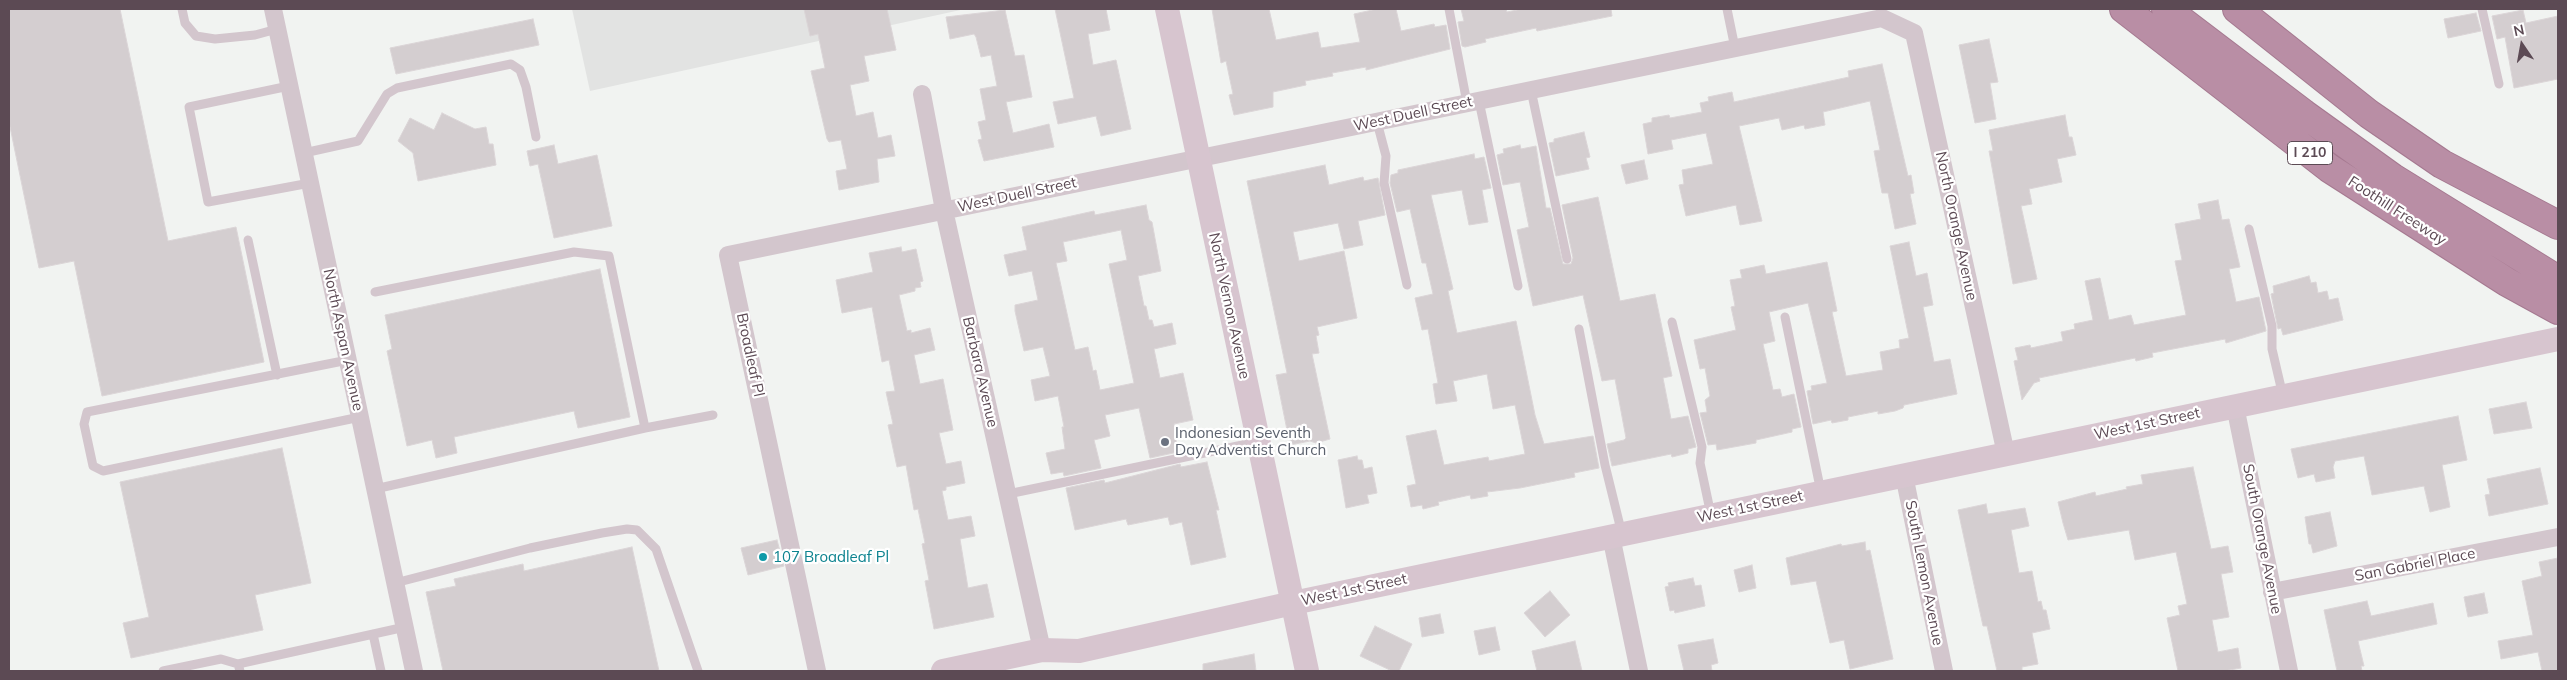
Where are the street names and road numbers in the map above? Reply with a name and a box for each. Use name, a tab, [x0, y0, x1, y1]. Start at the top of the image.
street label: West Duell Street	[1352, 93, 1474, 135]
road number: I 210	[2288, 142, 2332, 164]
street label: North Orange Avenue	[1931, 150, 1981, 302]
street label: Foothill Freeway	[2345, 173, 2449, 249]
street label: West Duell Street	[956, 174, 1078, 216]
street label: North Vernon Avenue	[1205, 231, 1253, 381]
street label: North Aspan Avenue	[319, 267, 367, 413]
street label: Broadleaf Pl	[732, 311, 768, 399]
street label: Barbara Avenue	[959, 315, 1001, 429]
street label: West 1st Street	[2093, 404, 2201, 444]
street label: South Orange Avenue	[2239, 462, 2285, 616]
street label: West 1st Street	[1696, 487, 1804, 527]
street label: South Lemon Avenue	[1901, 499, 1947, 647]
street label: San Gabriel Place	[2353, 544, 2477, 586]
street label: West 1st Street	[1300, 570, 1408, 610]

